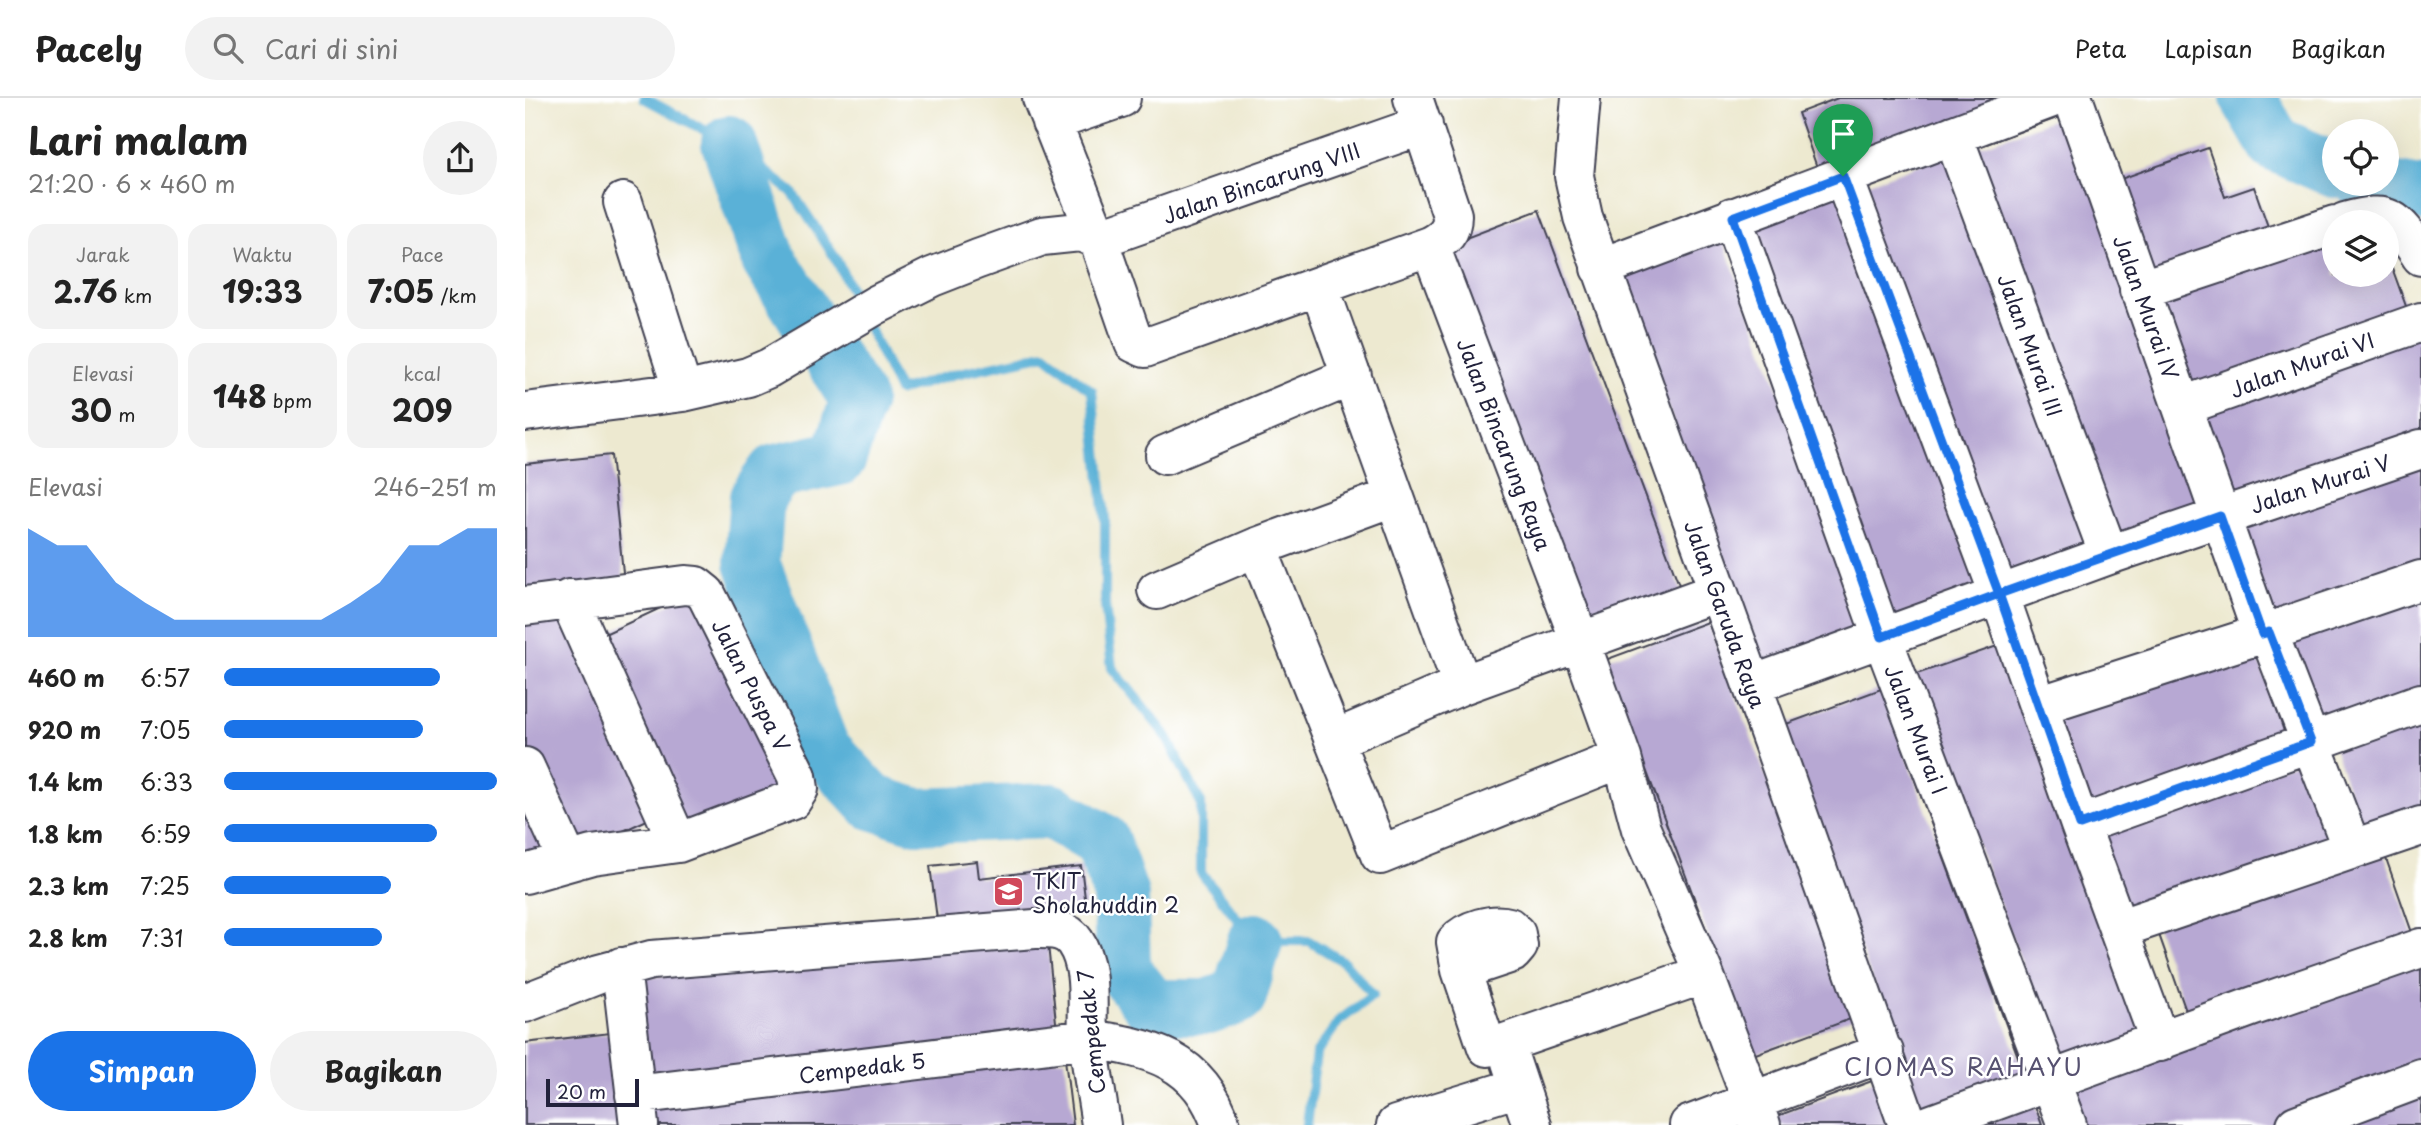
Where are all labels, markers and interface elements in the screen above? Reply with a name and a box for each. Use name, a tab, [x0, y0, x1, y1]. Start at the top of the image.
search box	[185, 17, 675, 80]
text: Pacely	[35, 23, 143, 73]
icon: search	[209, 29, 247, 67]
text: Cari di sini	[265, 29, 399, 68]
text: Peta	[2075, 30, 2126, 66]
text: Lapisan	[2164, 30, 2253, 66]
text: Bagikan	[2291, 30, 2386, 66]
pin	[1813, 104, 1873, 176]
text: Lari malam	[28, 111, 249, 168]
icon: arrive	[1824, 115, 1862, 153]
map controls	[2322, 119, 2399, 287]
button: locate	[2322, 119, 2399, 196]
button: share	[423, 121, 497, 195]
street label: Jalan Bincarung VIII	[1158, 133, 1364, 231]
text: 21:20 · 6 × 460 m	[28, 166, 235, 201]
button: layers	[2322, 210, 2399, 287]
street label: Jalan Murai IV	[2106, 230, 2188, 384]
text: Jarak	[76, 240, 130, 268]
text: Waktu	[233, 240, 292, 268]
text: Pace	[401, 240, 444, 268]
text: 2.76	[53, 268, 118, 313]
text: 19:33	[222, 268, 303, 313]
text: 7:05	[367, 268, 434, 313]
street label: Jalan Murai III	[1990, 269, 2072, 421]
text: km	[118, 281, 152, 309]
text: /km	[434, 281, 477, 309]
street label: Jalan Murai VI	[2225, 323, 2379, 405]
street label: Jalan Bincarung Raya	[1450, 333, 1561, 556]
text: Elevasi	[72, 359, 134, 387]
text: kcal	[403, 359, 441, 387]
text: 148	[213, 373, 267, 418]
text: bpm	[267, 386, 312, 414]
text: 30	[70, 387, 112, 432]
text: 209	[392, 387, 453, 432]
text: m	[112, 400, 136, 428]
street label: Jalan Murai V	[2246, 445, 2394, 521]
text: Elevasi	[28, 469, 103, 504]
text: 246–251 m	[373, 469, 497, 504]
street label: Jalan Garuda Raya	[1677, 516, 1775, 713]
street label: Jalan Puspa V	[705, 613, 799, 757]
street label: Jalan Murai I	[1878, 659, 1956, 799]
text: 460 m	[28, 660, 105, 695]
text: 6:57	[140, 660, 190, 695]
text: 920 m	[28, 712, 101, 747]
text: 7:05	[140, 712, 191, 747]
text: 1.4 km	[28, 764, 103, 799]
text: 6:33	[140, 764, 193, 799]
text: 1.8 km	[28, 816, 103, 851]
text: 6:59	[140, 816, 191, 851]
place label: TKIT Sholahuddin 2	[1032, 864, 1179, 920]
text: 2.3 km	[28, 868, 109, 903]
text: 7:25	[140, 868, 190, 903]
school or university icon: TKIT Sholahuddin 2	[992, 875, 1026, 909]
text: 2.8 km	[28, 920, 108, 955]
text: 7:31	[140, 920, 183, 955]
street label: Cempedak 7	[1068, 968, 1112, 1096]
button: Simpan	[28, 1031, 256, 1111]
button: Bagikan	[270, 1031, 497, 1111]
street label: Cempedak 5	[797, 1043, 927, 1091]
district label: CIOMAS RAHAYU	[1844, 1048, 2084, 1084]
scale bar	[546, 1076, 639, 1108]
text: 20 m	[557, 1077, 606, 1105]

